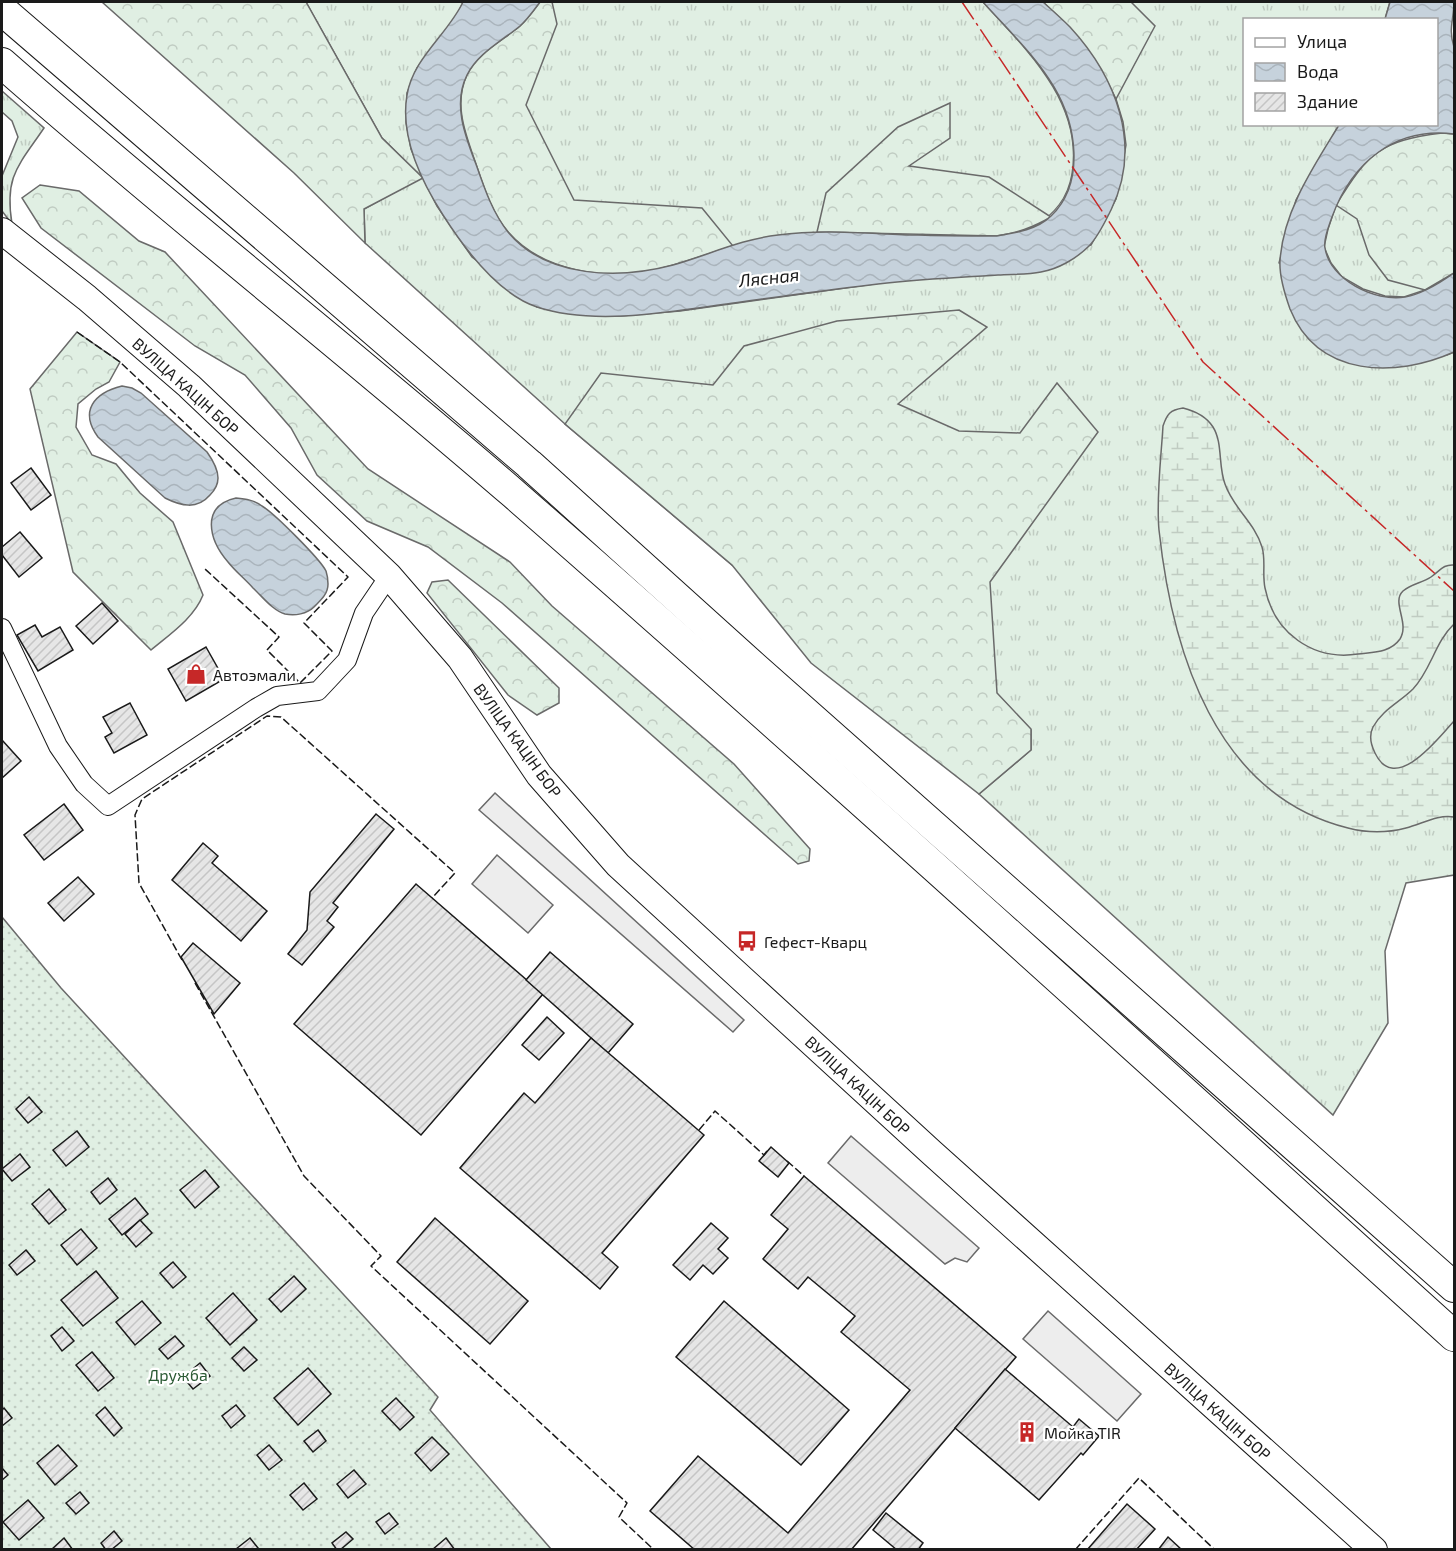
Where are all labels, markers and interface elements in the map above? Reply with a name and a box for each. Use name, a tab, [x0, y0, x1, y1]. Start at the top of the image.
legend	[1243, 18, 1438, 126]
text: Улица	[1297, 30, 1347, 52]
text: Вода	[1297, 60, 1339, 82]
text: Здание	[1297, 90, 1358, 112]
water label: Лясная	[737, 263, 800, 291]
street label: ВУЛІЦА КАЦІН БОР	[129, 333, 243, 439]
shop icon: Автоэмали	[184, 662, 208, 686]
place label: Автоэмали	[213, 665, 296, 684]
street label: ВУЛІЦА КАЦІН БОР	[470, 679, 566, 801]
bus stop icon: Гефест-Кварц	[735, 929, 759, 953]
place label: Гефест-Кварц	[764, 932, 867, 951]
street label: ВУЛІЦА КАЦІН БОР	[802, 1032, 914, 1138]
street label: ВУЛІЦА КАЦІН БОР	[1161, 1358, 1275, 1464]
park label: Дружба	[148, 1365, 208, 1385]
building icon: Мойка TIR	[1015, 1420, 1039, 1444]
place label: Мойка TIR	[1044, 1423, 1121, 1442]

